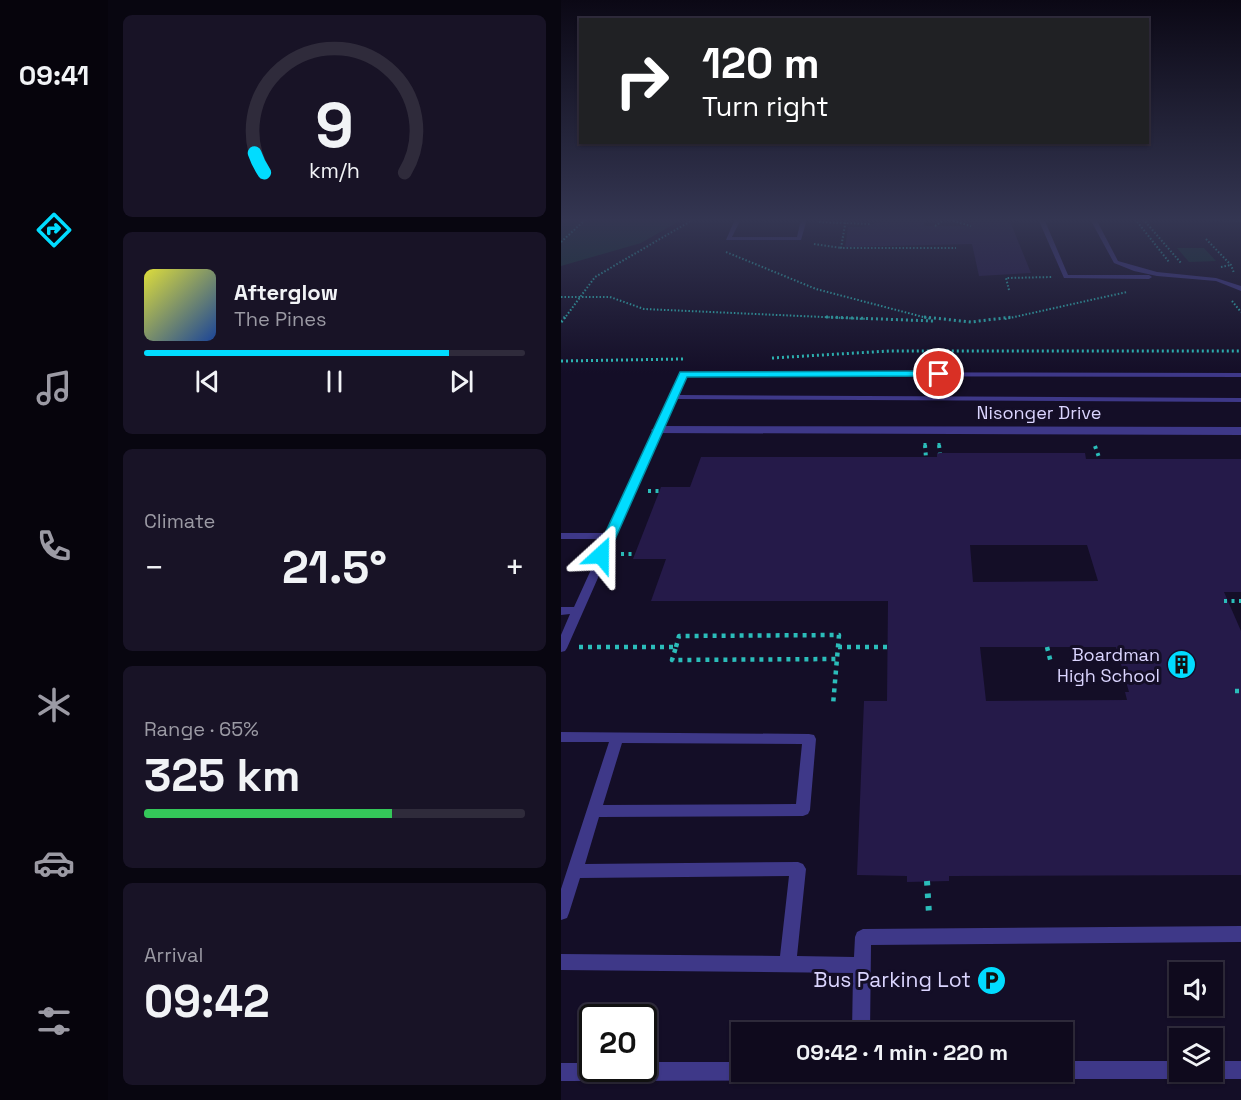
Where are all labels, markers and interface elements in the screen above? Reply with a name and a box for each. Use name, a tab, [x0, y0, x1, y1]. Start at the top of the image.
text: 120 m	[702, 37, 820, 90]
icon: right	[603, 42, 681, 120]
text: 09:41	[19, 58, 89, 93]
text: 9	[315, 86, 354, 165]
text: Turn right	[702, 89, 829, 124]
text: km/h	[309, 157, 360, 184]
icon: directions	[33, 209, 75, 251]
text: Afterglow	[234, 278, 338, 306]
text: The Pines	[234, 306, 327, 332]
pin	[913, 348, 964, 399]
icon: arrive	[922, 357, 955, 390]
icon: previous	[191, 365, 224, 398]
icon: pause	[318, 365, 351, 398]
icon: next	[445, 365, 478, 398]
icon: music	[33, 367, 75, 409]
street label: Nisonger Drive	[977, 401, 1101, 424]
text: Climate	[144, 508, 215, 534]
position arrow	[569, 523, 633, 587]
icon: phone	[33, 525, 75, 567]
text: 21.5°	[282, 539, 387, 596]
text: −	[144, 547, 164, 589]
text: +	[505, 547, 525, 589]
place label: Boardman High School	[1057, 643, 1160, 687]
building icon: Boardman High School	[1165, 649, 1197, 681]
icon: climate	[33, 684, 75, 726]
text: Range · 65%	[144, 716, 259, 742]
text: 325 km	[144, 747, 300, 804]
icon: car	[33, 842, 75, 884]
text: Arrival	[144, 942, 203, 968]
map controls	[1169, 962, 1223, 1082]
button: sound	[1169, 962, 1223, 1016]
parking icon: Bus Parking Lot	[976, 964, 1008, 996]
place label: Bus Parking Lot	[814, 966, 971, 993]
text: 09:42	[144, 973, 270, 1030]
icon: filters	[33, 1000, 75, 1042]
speed limit sign: 20	[579, 1004, 657, 1082]
button: layers	[1169, 1028, 1223, 1082]
text: 09:42 · 1 min · 220 m	[796, 1038, 1008, 1066]

